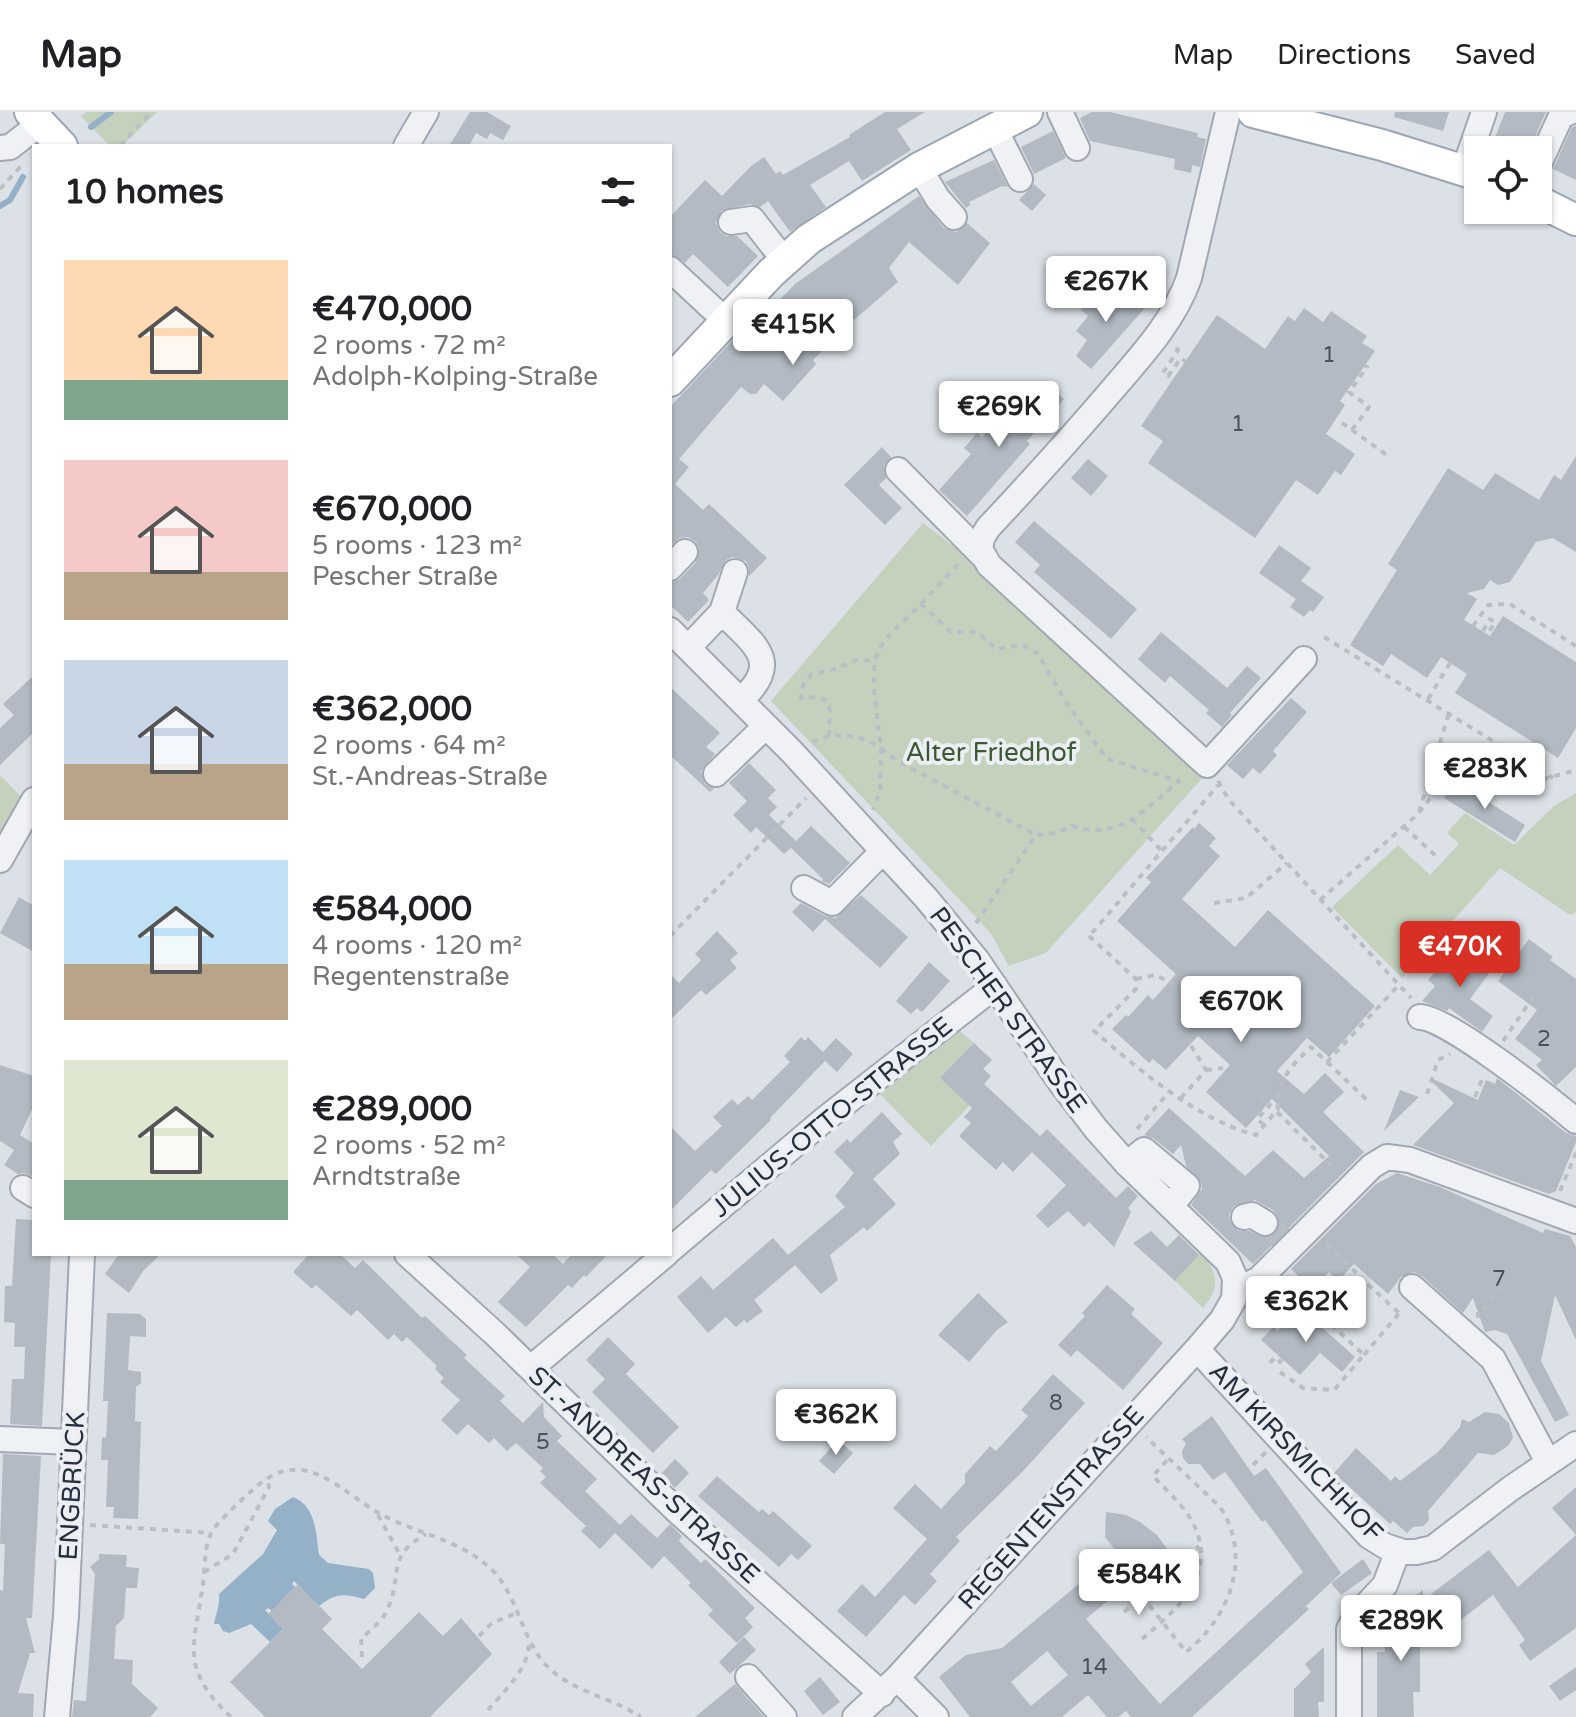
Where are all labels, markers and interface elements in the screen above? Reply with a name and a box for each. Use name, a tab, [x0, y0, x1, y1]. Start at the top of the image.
text: Map	[40, 32, 122, 78]
text: Map	[1173, 38, 1233, 72]
text: Directions	[1277, 38, 1411, 72]
text: Saved	[1455, 38, 1536, 72]
map controls	[1464, 136, 1552, 224]
button: locate	[1464, 136, 1552, 224]
icon: filters	[596, 170, 640, 214]
text: 10 homes	[64, 172, 224, 213]
pin: €267K	[1050, 256, 1162, 324]
text: €267K	[1064, 266, 1148, 297]
text: €470,000	[312, 289, 472, 330]
icon: home	[128, 292, 224, 388]
pin: €415K	[737, 299, 849, 367]
text: €415K	[751, 309, 835, 340]
text: 2 rooms · 72 m²	[312, 330, 506, 361]
house number: 1	[1322, 342, 1336, 368]
text: Adolph-Kolping-Straße	[312, 361, 598, 392]
pin: €269K	[943, 381, 1055, 449]
text: €269K	[957, 391, 1041, 422]
house number: 1	[1231, 411, 1245, 437]
text: €670,000	[312, 489, 472, 530]
icon: home	[128, 492, 224, 588]
text: 5 rooms · 123 m²	[312, 530, 522, 561]
text: Pescher Straße	[312, 561, 498, 592]
text: €362,000	[312, 689, 472, 730]
icon: home	[128, 692, 224, 788]
text: 2 rooms · 64 m²	[312, 730, 506, 761]
park label: Alter Friedhof	[905, 737, 1077, 768]
pin: €283K	[1429, 743, 1541, 811]
text: €283K	[1443, 753, 1527, 784]
text: St.-Andreas-Straße	[312, 761, 548, 792]
text: €584,000	[312, 889, 472, 930]
icon: home	[128, 892, 224, 988]
street label: PESCHER STRASSE	[923, 901, 1093, 1119]
pin: €470K	[1404, 921, 1516, 989]
text: 4 rooms · 120 m²	[312, 930, 522, 961]
text: €470K	[1418, 931, 1502, 962]
text: Regentenstraße	[312, 961, 510, 992]
pin: €670K	[1185, 976, 1297, 1044]
text: €670K	[1199, 986, 1283, 1017]
street label: JULIUS-OTTO-STRASSE	[705, 1010, 959, 1224]
house number: 2	[1537, 1026, 1551, 1052]
text: €289,000	[312, 1089, 472, 1130]
icon: home	[128, 1092, 224, 1188]
text: 2 rooms · 52 m²	[312, 1130, 506, 1161]
text: Arndtstraße	[312, 1161, 461, 1192]
house number: 7	[1492, 1266, 1506, 1292]
pin: €362K	[1250, 1276, 1362, 1344]
text: €362K	[1264, 1286, 1348, 1317]
street label: AM KIRSMICHHOF	[1202, 1356, 1390, 1548]
street label: ST.-ANDREAS-STRASSE	[522, 1360, 766, 1590]
pin: €362K	[780, 1389, 892, 1457]
house number: 8	[1049, 1390, 1063, 1416]
text: €362K	[794, 1399, 878, 1430]
street label: REGENTENSTRASSE	[952, 1400, 1150, 1616]
street label: ENGBRÜCK	[53, 1411, 91, 1561]
house number: 5	[536, 1429, 550, 1455]
pin: €584K	[1083, 1549, 1195, 1617]
text: €584K	[1097, 1559, 1181, 1590]
pin: €289K	[1345, 1595, 1457, 1663]
text: €289K	[1359, 1605, 1443, 1636]
house number: 14	[1080, 1654, 1108, 1680]

